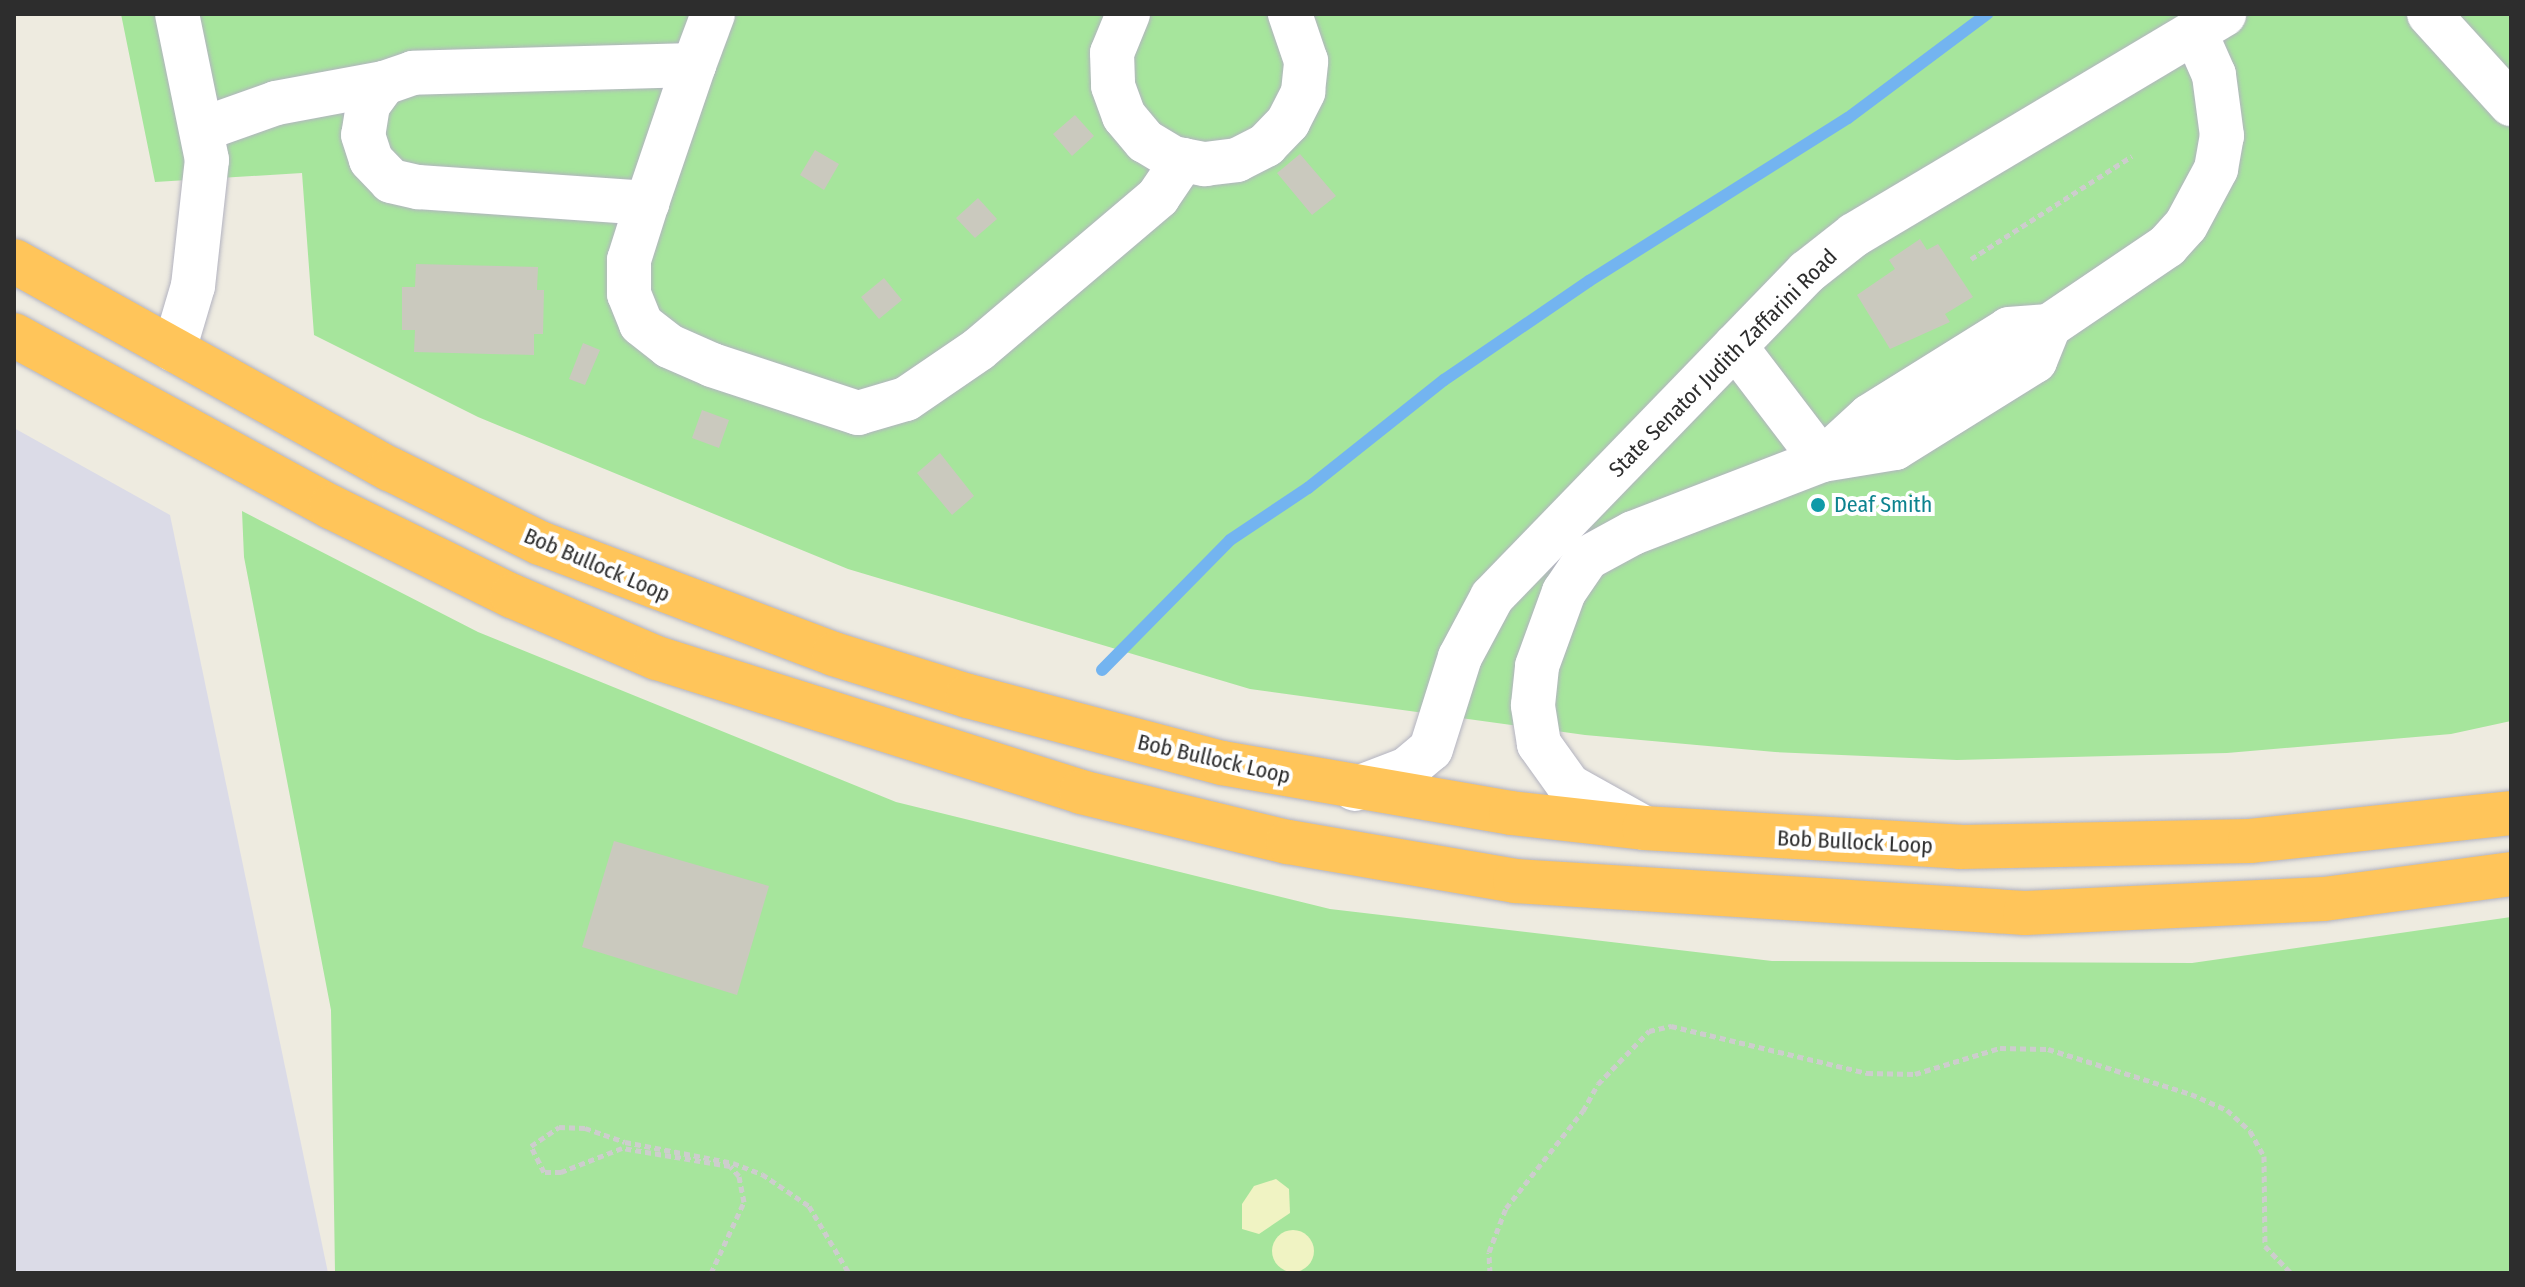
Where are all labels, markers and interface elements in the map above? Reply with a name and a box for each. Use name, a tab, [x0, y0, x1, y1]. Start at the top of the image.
street label: State Senator Judith Zaffarini Road	[1603, 243, 1843, 483]
place label: Deaf Smith	[1834, 492, 1932, 518]
marker: Deaf Smith	[1809, 496, 1827, 514]
street label: Bob Bullock Loop	[520, 522, 674, 608]
street label: Bob Bullock Loop	[1135, 729, 1293, 789]
street label: Bob Bullock Loop	[1776, 825, 1934, 859]

